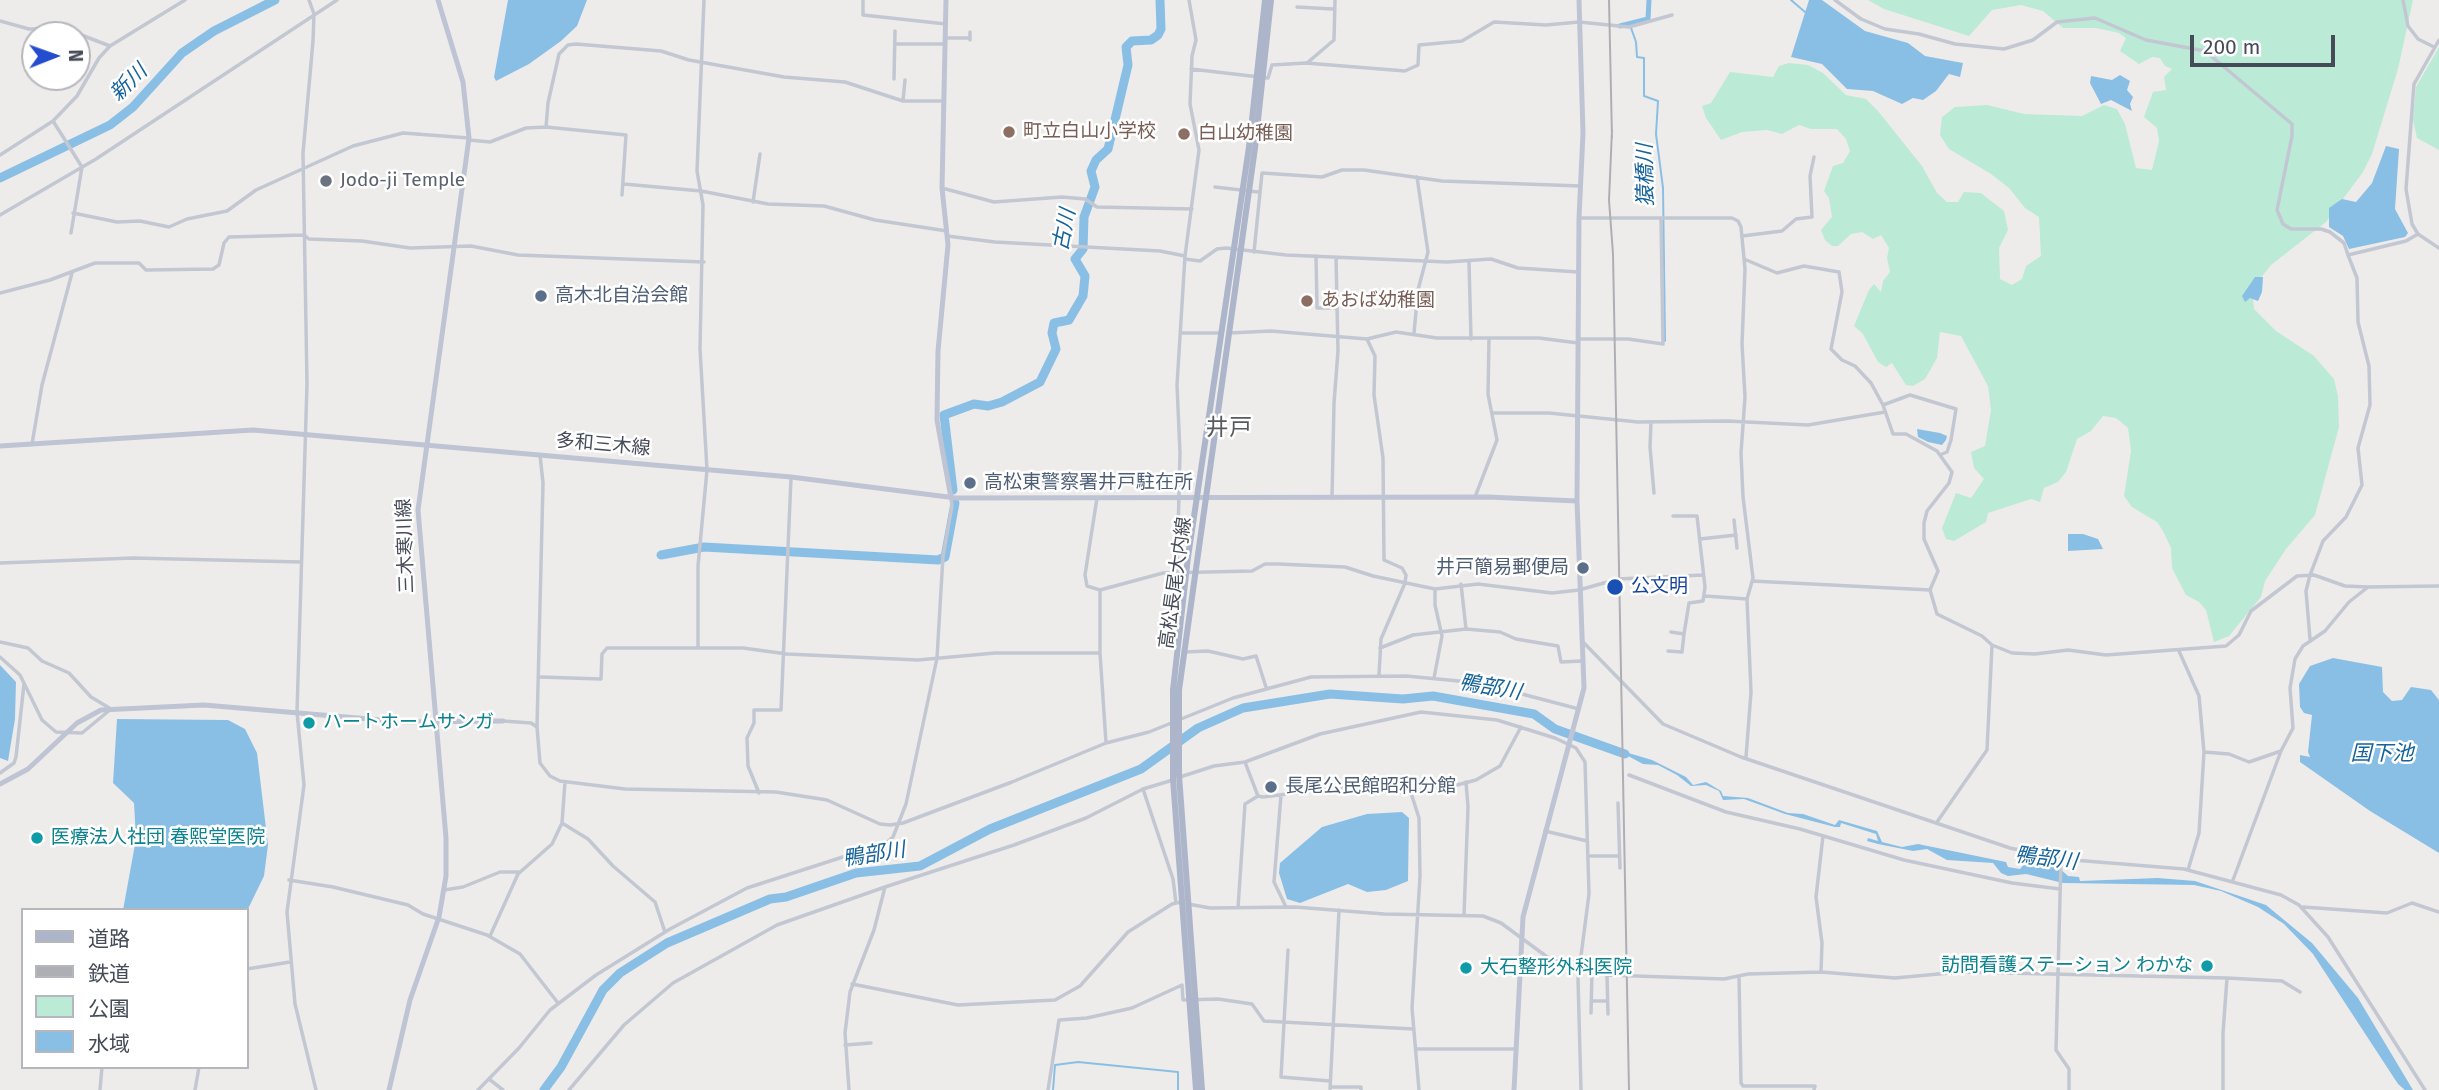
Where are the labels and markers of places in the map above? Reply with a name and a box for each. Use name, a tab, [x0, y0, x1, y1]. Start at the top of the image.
place label: 町立白山小学校	[1023, 121, 1156, 143]
place label: 白山幼稚園	[1198, 123, 1293, 145]
marker: 町立白山小学校	[1001, 124, 1017, 140]
marker: 白山幼稚園	[1176, 126, 1192, 142]
place label: Jodo-ji Temple	[340, 170, 465, 192]
marker: Jodo-ji Temple	[318, 173, 334, 189]
place label: 高木北自治会館	[555, 285, 688, 307]
marker: 高木北自治会館	[533, 288, 549, 304]
place label: あおば幼稚園	[1321, 290, 1435, 312]
marker: あおば幼稚園	[1299, 293, 1315, 309]
place label: 高松東警察署井戸駐在所	[984, 472, 1193, 494]
marker: 高松東警察署井戸駐在所	[962, 475, 978, 491]
place label: 井戸簡易郵便局	[1436, 557, 1569, 579]
marker: 井戸簡易郵便局	[1575, 560, 1591, 576]
place label: 公文明	[1631, 576, 1688, 598]
marker: 公文明	[1605, 577, 1625, 597]
place label: ハートホームサンガ	[323, 712, 494, 734]
marker: ハートホームサンガ	[301, 715, 317, 731]
place label: 長尾公民館昭和分館	[1285, 776, 1456, 798]
marker: 長尾公民館昭和分館	[1263, 779, 1279, 795]
place label: 医療法人社団 春熙堂医院	[51, 827, 265, 849]
marker: 医療法人社団 春熙堂医院	[29, 830, 45, 846]
place label: 訪問看護ステーション わかな	[1941, 955, 2193, 977]
place label: 大石整形外科医院	[1480, 957, 1632, 979]
marker: 訪問看護ステーション わかな	[2199, 958, 2215, 974]
marker: 大石整形外科医院	[1458, 960, 1474, 976]

